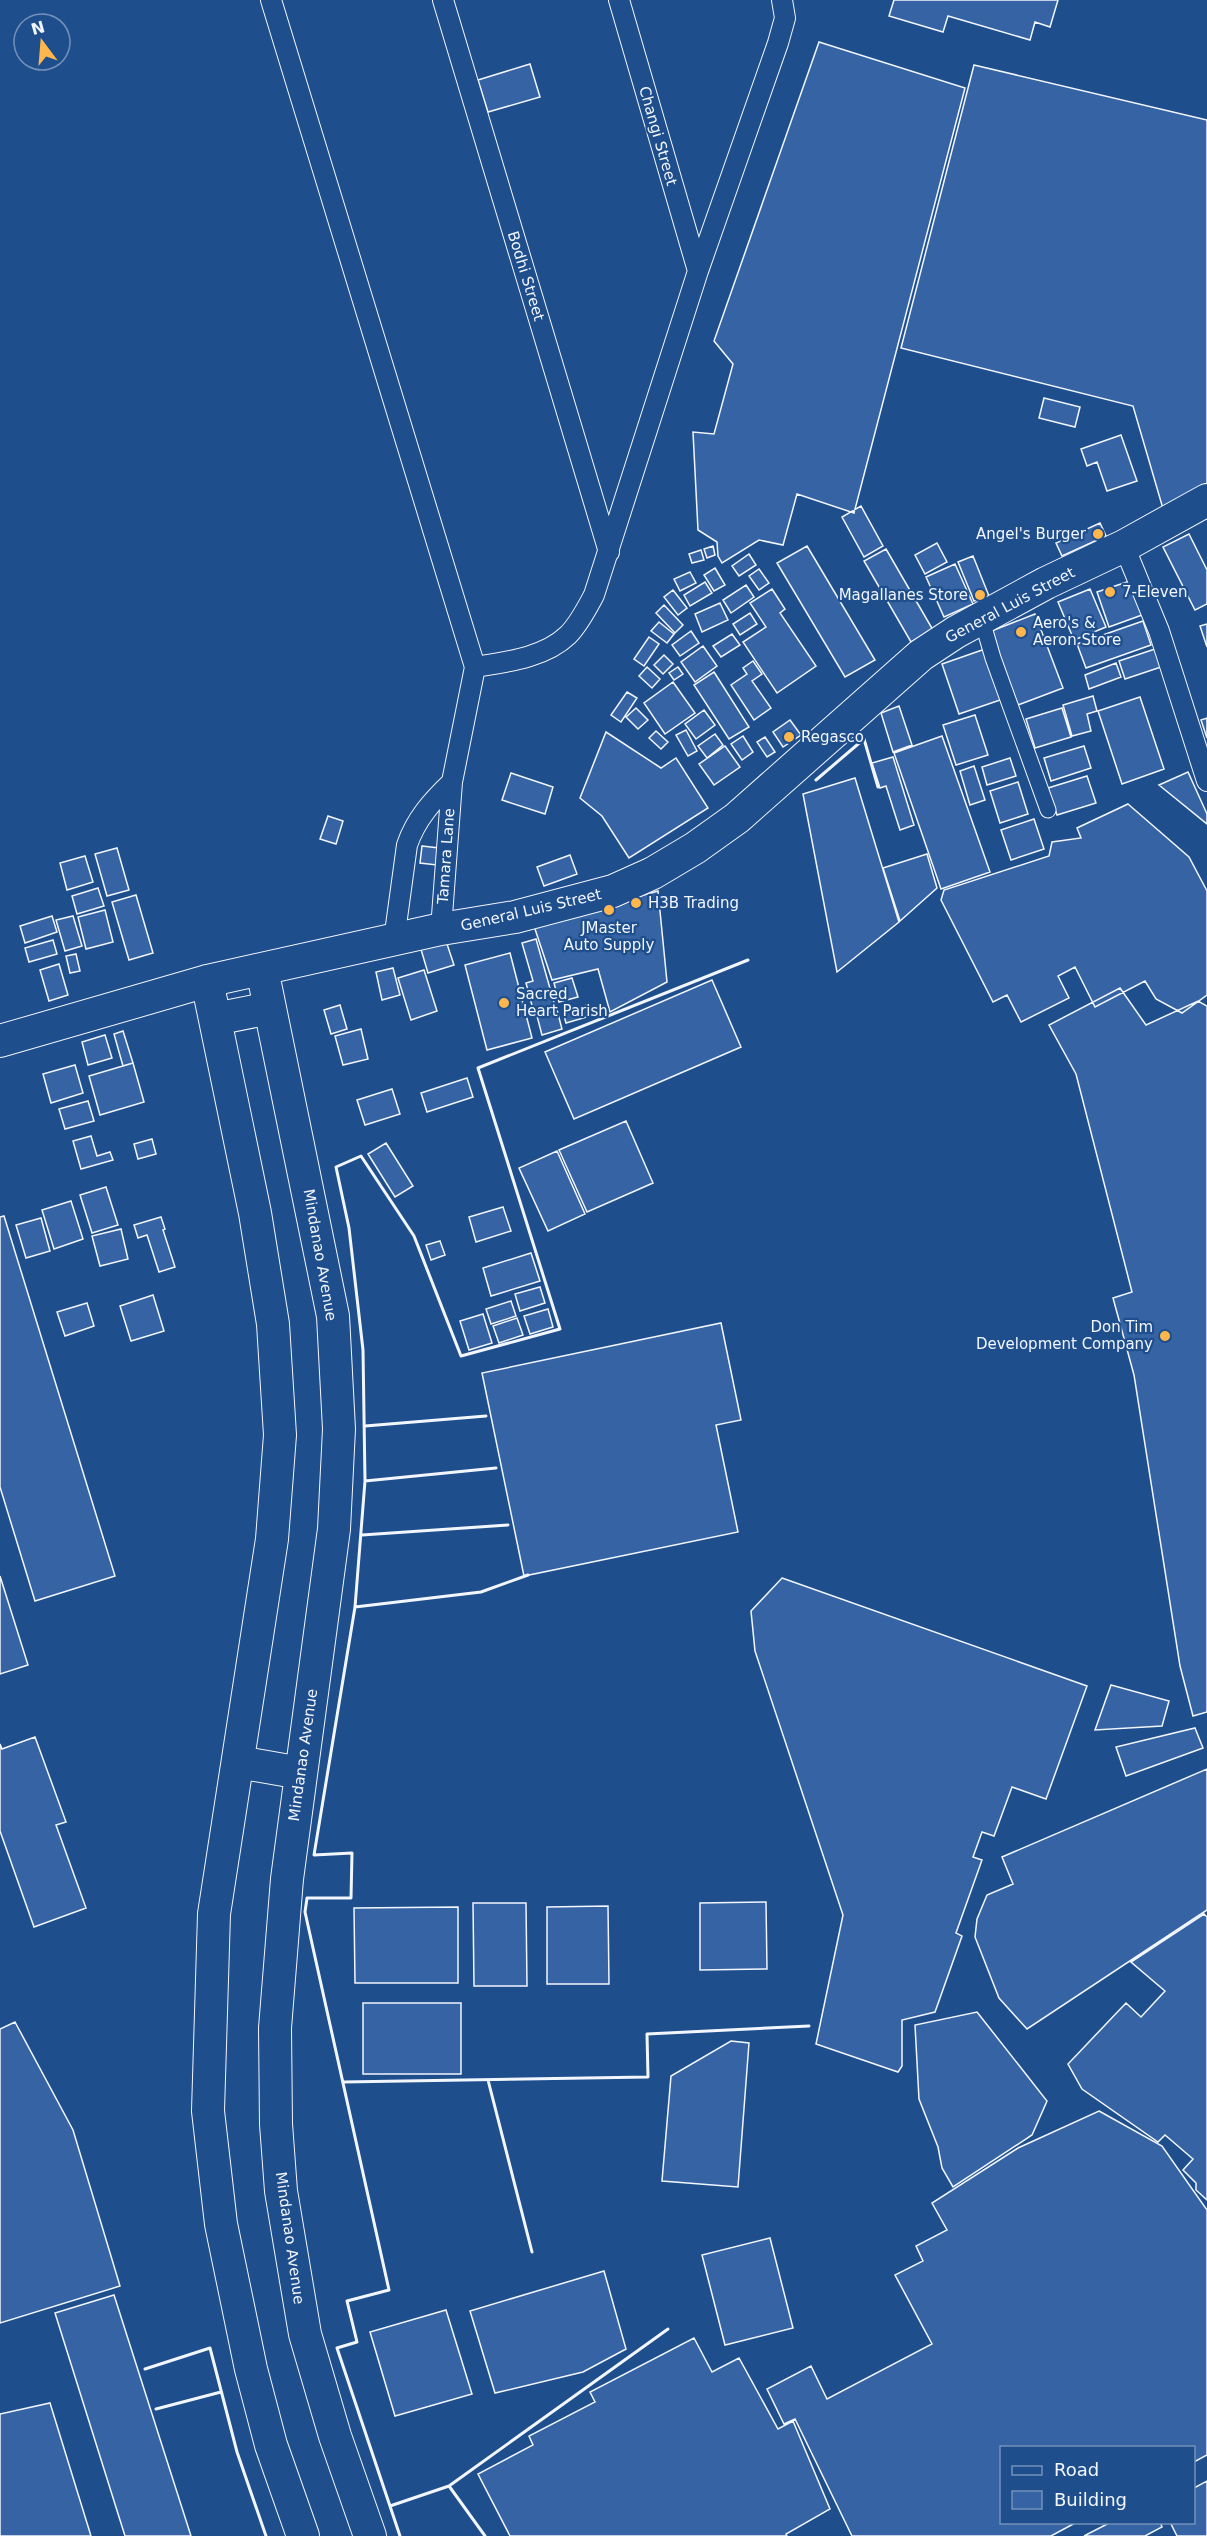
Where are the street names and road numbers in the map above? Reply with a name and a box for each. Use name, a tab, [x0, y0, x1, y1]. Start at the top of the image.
street label: Changi Street	[635, 84, 681, 188]
street label: Bodhi Street	[504, 229, 548, 323]
street label: General Luis Street	[942, 563, 1078, 647]
street label: Tamara Lane	[434, 807, 458, 906]
street label: General Luis Street	[459, 885, 603, 935]
street label: Mindanao Avenue	[300, 1188, 340, 1322]
street label: Mindanao Avenue	[285, 1688, 321, 1822]
street label: Mindanao Avenue	[272, 2171, 308, 2305]

